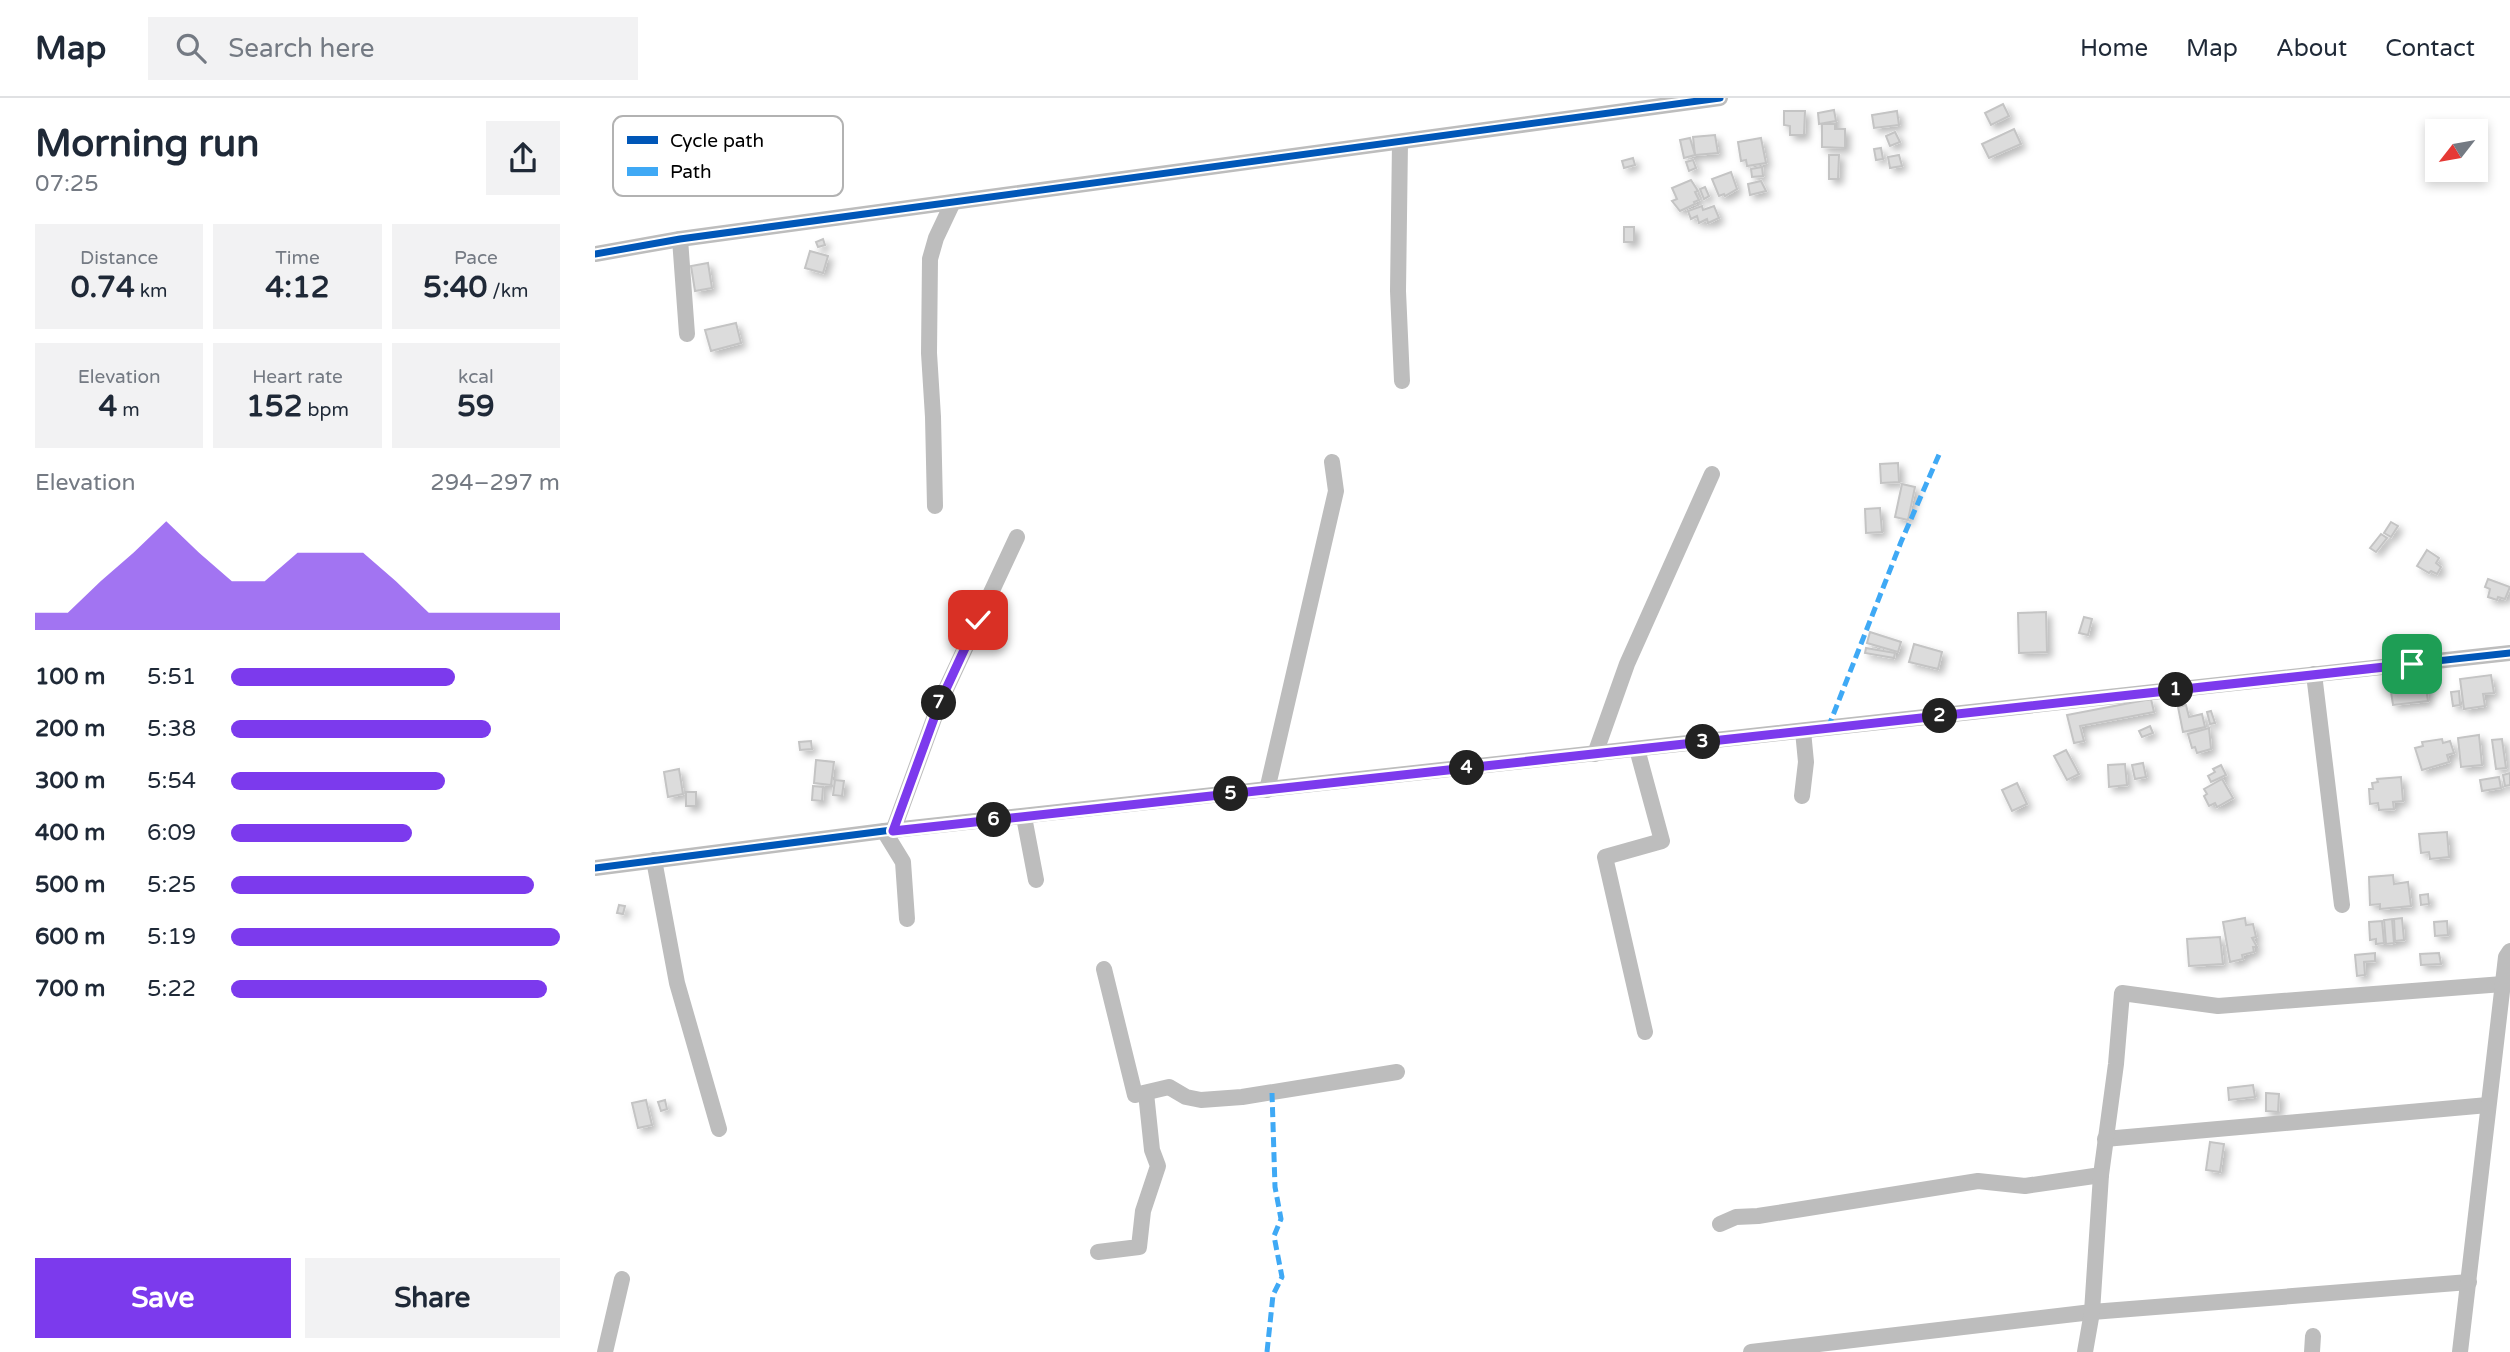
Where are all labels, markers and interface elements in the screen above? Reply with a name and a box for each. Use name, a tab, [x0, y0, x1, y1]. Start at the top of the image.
search box	[148, 17, 638, 80]
text: Map	[35, 29, 106, 68]
icon: search	[172, 29, 210, 67]
text: Search here	[228, 33, 374, 64]
text: Home	[2080, 34, 2148, 63]
text: Map	[2186, 34, 2238, 63]
text: About	[2276, 34, 2347, 63]
text: Contact	[2385, 34, 2475, 63]
legend	[613, 116, 843, 196]
north arrow	[2425, 119, 2489, 182]
map controls	[2425, 119, 2488, 182]
text: Morning run	[35, 121, 259, 167]
button: share	[486, 121, 560, 195]
text: Cycle path	[670, 130, 764, 152]
text: Path	[670, 161, 712, 183]
text: 07:25	[35, 170, 99, 198]
text: Distance	[80, 247, 158, 269]
text: Time	[275, 247, 320, 269]
text: Pace	[454, 247, 498, 269]
text: 0.74	[71, 269, 135, 306]
text: 4:12	[265, 269, 330, 306]
text: 5:40	[423, 269, 487, 306]
text: km	[135, 280, 168, 302]
text: /km	[487, 280, 529, 302]
text: Elevation	[78, 366, 161, 388]
text: Heart rate	[252, 366, 343, 388]
text: kcal	[458, 366, 494, 388]
text: 4	[99, 388, 117, 425]
text: 152	[246, 388, 303, 425]
text: 59	[457, 388, 495, 425]
text: m	[117, 399, 140, 421]
text: bpm	[303, 399, 349, 421]
text: Elevation	[35, 469, 136, 497]
text: 294–297 m	[430, 469, 560, 497]
pin	[948, 590, 1008, 650]
icon: check	[959, 601, 997, 639]
pin	[2382, 634, 2442, 694]
icon: arrive	[2393, 645, 2431, 683]
text: 100 m	[35, 663, 105, 691]
text: 5:51	[147, 663, 196, 691]
pin: 1	[2159, 672, 2193, 708]
text: 1	[2170, 678, 2181, 700]
pin: 7	[921, 686, 957, 720]
text: 7	[933, 691, 944, 713]
pin: 2	[1923, 698, 1957, 734]
text: 2	[1934, 704, 1945, 726]
text: 200 m	[35, 715, 105, 743]
text: 5:38	[147, 715, 196, 743]
pin: 3	[1685, 724, 1721, 760]
text: 3	[1697, 730, 1708, 752]
pin: 4	[1449, 750, 1485, 786]
text: 4	[1461, 756, 1472, 778]
text: 300 m	[35, 767, 105, 795]
text: 5:54	[147, 767, 196, 795]
pin: 5	[1213, 776, 1249, 812]
text: 5	[1225, 782, 1236, 804]
pin: 6	[977, 802, 1011, 838]
text: 6	[988, 808, 999, 830]
text: 400 m	[35, 819, 105, 847]
text: 6:09	[147, 819, 196, 847]
text: 500 m	[35, 871, 105, 899]
text: 5:25	[147, 871, 196, 899]
text: 600 m	[35, 923, 105, 951]
text: 5:19	[147, 923, 196, 951]
text: 700 m	[35, 975, 105, 1003]
text: 5:22	[147, 975, 196, 1003]
button: Save	[35, 1258, 291, 1338]
button: Share	[305, 1258, 560, 1338]

